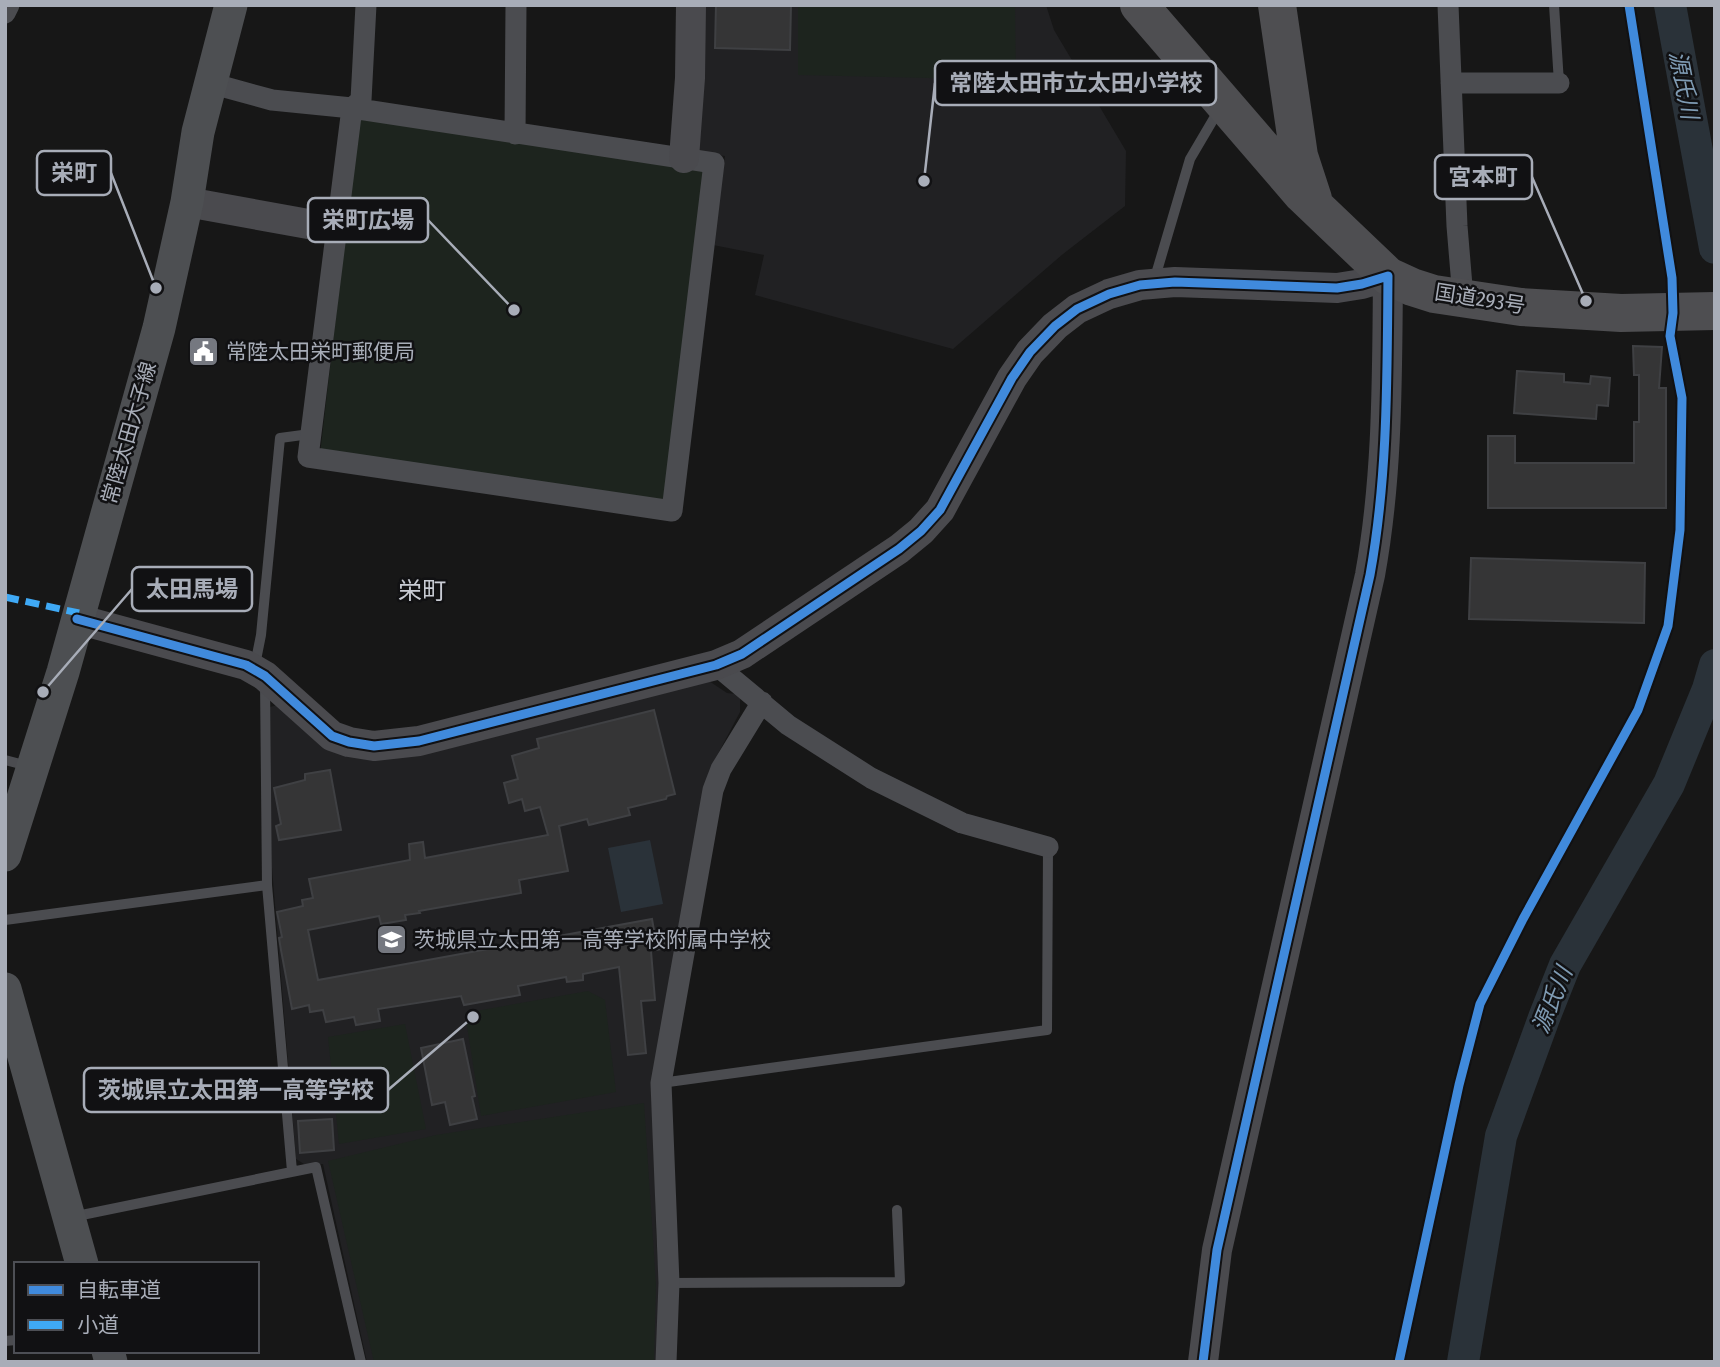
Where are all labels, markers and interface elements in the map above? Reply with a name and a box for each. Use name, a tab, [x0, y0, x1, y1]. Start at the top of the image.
water label: 源氏川	[1664, 48, 1705, 124]
callout: 常陸太田市立太田小学校	[935, 61, 1216, 105]
text: 常陸太田市立太田小学校	[950, 69, 1203, 97]
callout: 栄町	[37, 151, 111, 195]
callout: 宮本町	[1435, 155, 1532, 199]
text: 栄町	[51, 159, 97, 187]
text: 宮本町	[1449, 163, 1518, 191]
callout: 栄町広場	[308, 198, 428, 242]
text: 栄町広場	[322, 206, 414, 234]
street label: 国道293号	[1433, 279, 1527, 319]
public building icon: 常陸太田栄町郵便局	[186, 335, 220, 369]
place label: 常陸太田栄町郵便局	[226, 339, 415, 365]
street label: 常陸太田大子線	[96, 359, 162, 507]
callout: 太田馬場	[132, 567, 252, 611]
text: 太田馬場	[146, 575, 238, 603]
district label: 栄町	[398, 577, 446, 605]
school or university icon: 茨城県立太田第一高等学校附属中学校	[374, 923, 408, 957]
place label: 茨城県立太田第一高等学校附属中学校	[414, 927, 771, 953]
water label: 源氏川	[1526, 960, 1579, 1037]
callout: 茨城県立太田第一高等学校	[84, 1068, 388, 1112]
text: 茨城県立太田第一高等学校	[98, 1076, 374, 1104]
legend	[14, 1262, 259, 1353]
text: 自転車道	[77, 1277, 161, 1303]
text: 小道	[77, 1312, 119, 1338]

